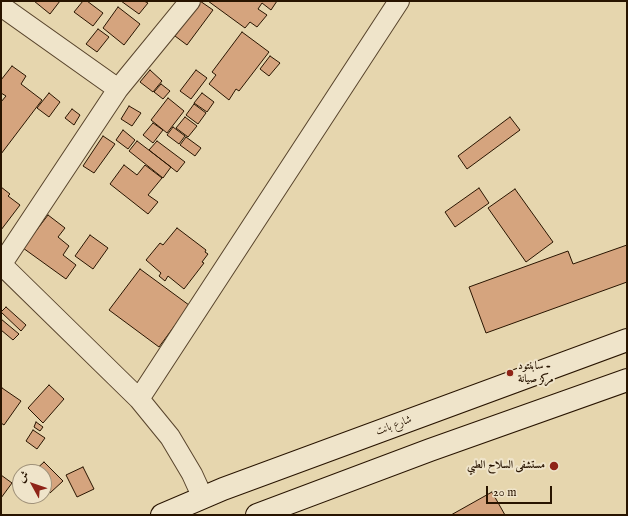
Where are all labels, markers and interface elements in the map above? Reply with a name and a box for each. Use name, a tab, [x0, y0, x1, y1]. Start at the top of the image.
place label: سابنتود - مركز صيانة	[518, 360, 554, 386]
marker: سابنتود - مركز صيانة	[505, 368, 515, 378]
street label: شارع بانت	[374, 413, 414, 439]
place label: مستشفى السلاح الطبي	[467, 459, 545, 473]
marker: مستشفى السلاح الطبي	[548, 460, 560, 472]
north arrow	[12, 464, 52, 504]
text: ش	[15, 468, 32, 486]
scale bar	[488, 478, 554, 504]
text: 20 m	[493, 485, 516, 500]

